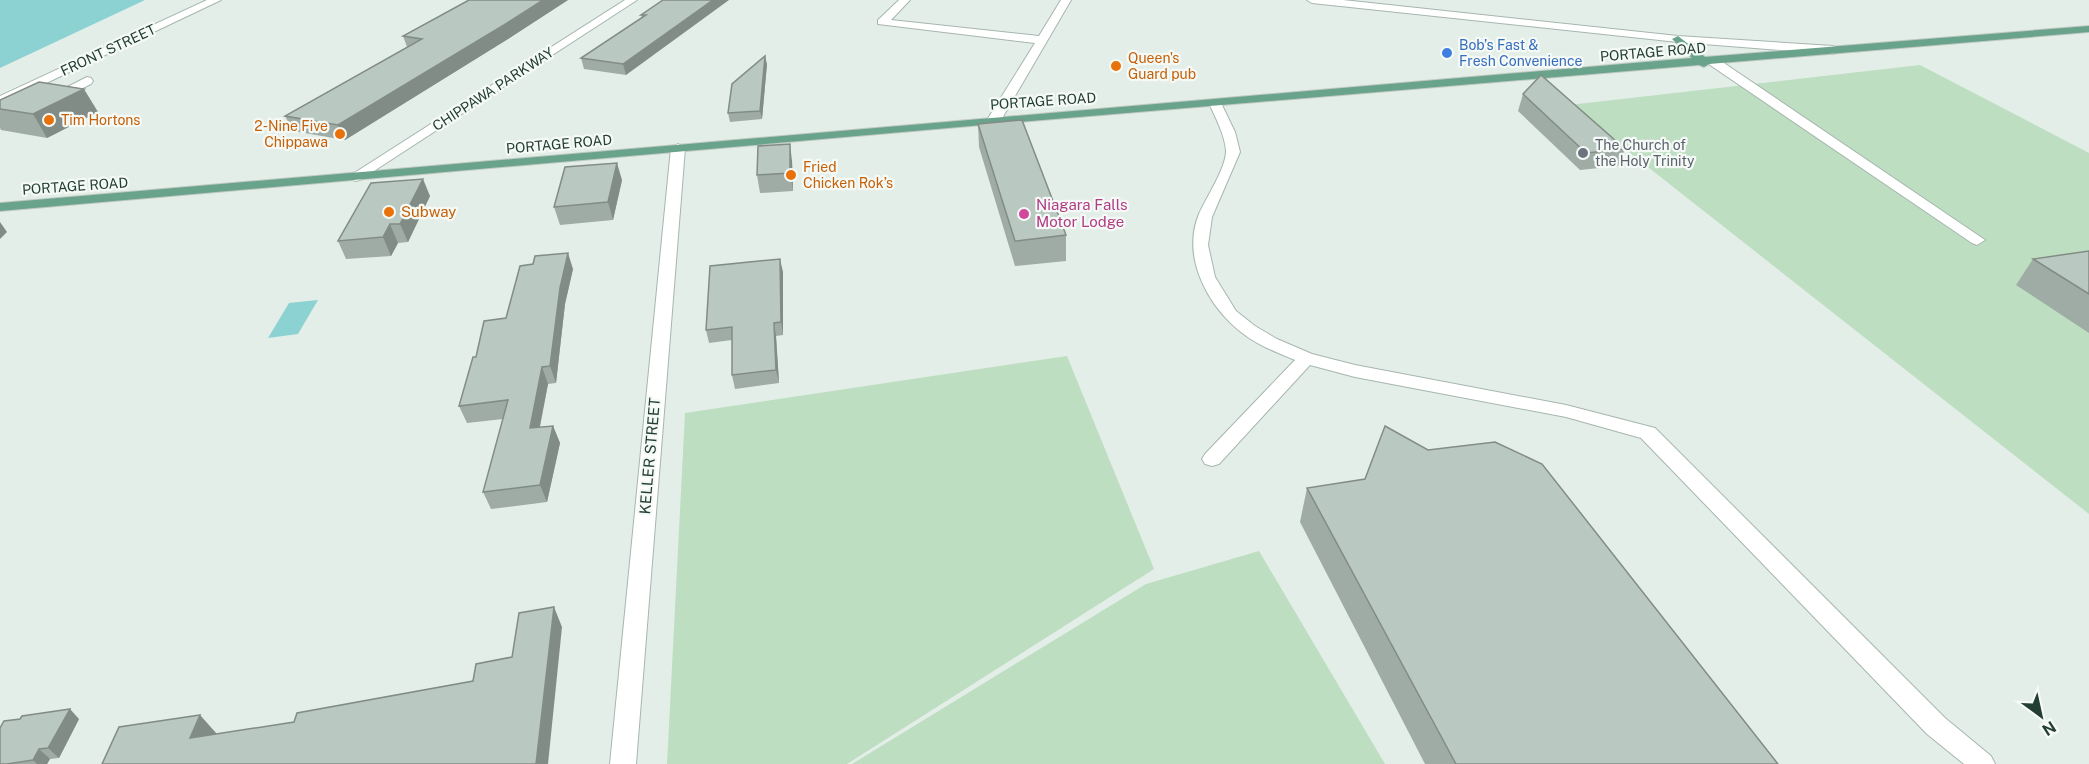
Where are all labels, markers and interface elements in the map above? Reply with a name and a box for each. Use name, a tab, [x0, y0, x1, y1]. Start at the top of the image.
street label: FRONT STREET	[58, 21, 158, 79]
place label: Bob’s Fast & Fresh Convenience	[1459, 37, 1582, 69]
street label: PORTAGE ROAD	[1599, 39, 1707, 65]
street label: CHIPPAWA PARKWAY	[429, 44, 557, 134]
marker: Bob’s Fast & Fresh Convenience	[1440, 46, 1454, 60]
place label: Queen's Guard pub	[1128, 50, 1196, 82]
marker: Queen's Guard pub	[1109, 59, 1123, 73]
street label: PORTAGE ROAD	[989, 89, 1097, 113]
place label: Tim Hortons	[61, 112, 140, 128]
marker: Tim Hortons	[42, 113, 56, 127]
place label: 2-Nine Five Chippawa	[254, 118, 328, 150]
marker: 2-Nine Five Chippawa	[333, 127, 347, 141]
street label: PORTAGE ROAD	[505, 131, 613, 157]
place label: The Church of the Holy Trinity	[1595, 137, 1695, 169]
marker: The Church of the Holy Trinity	[1576, 146, 1590, 160]
place label: Fried Chicken Rok’s	[803, 159, 893, 191]
marker: Fried Chicken Rok’s	[784, 168, 798, 182]
street label: PORTAGE ROAD	[21, 174, 129, 198]
place label: Niagara Falls Motor Lodge	[1036, 196, 1128, 230]
place label: Subway	[401, 203, 456, 220]
marker: Subway	[382, 205, 396, 219]
marker: Niagara Falls Motor Lodge	[1017, 207, 1031, 221]
street label: KELLER STREET	[636, 397, 663, 515]
north arrow	[2011, 686, 2071, 746]
text: N	[2038, 717, 2059, 740]

